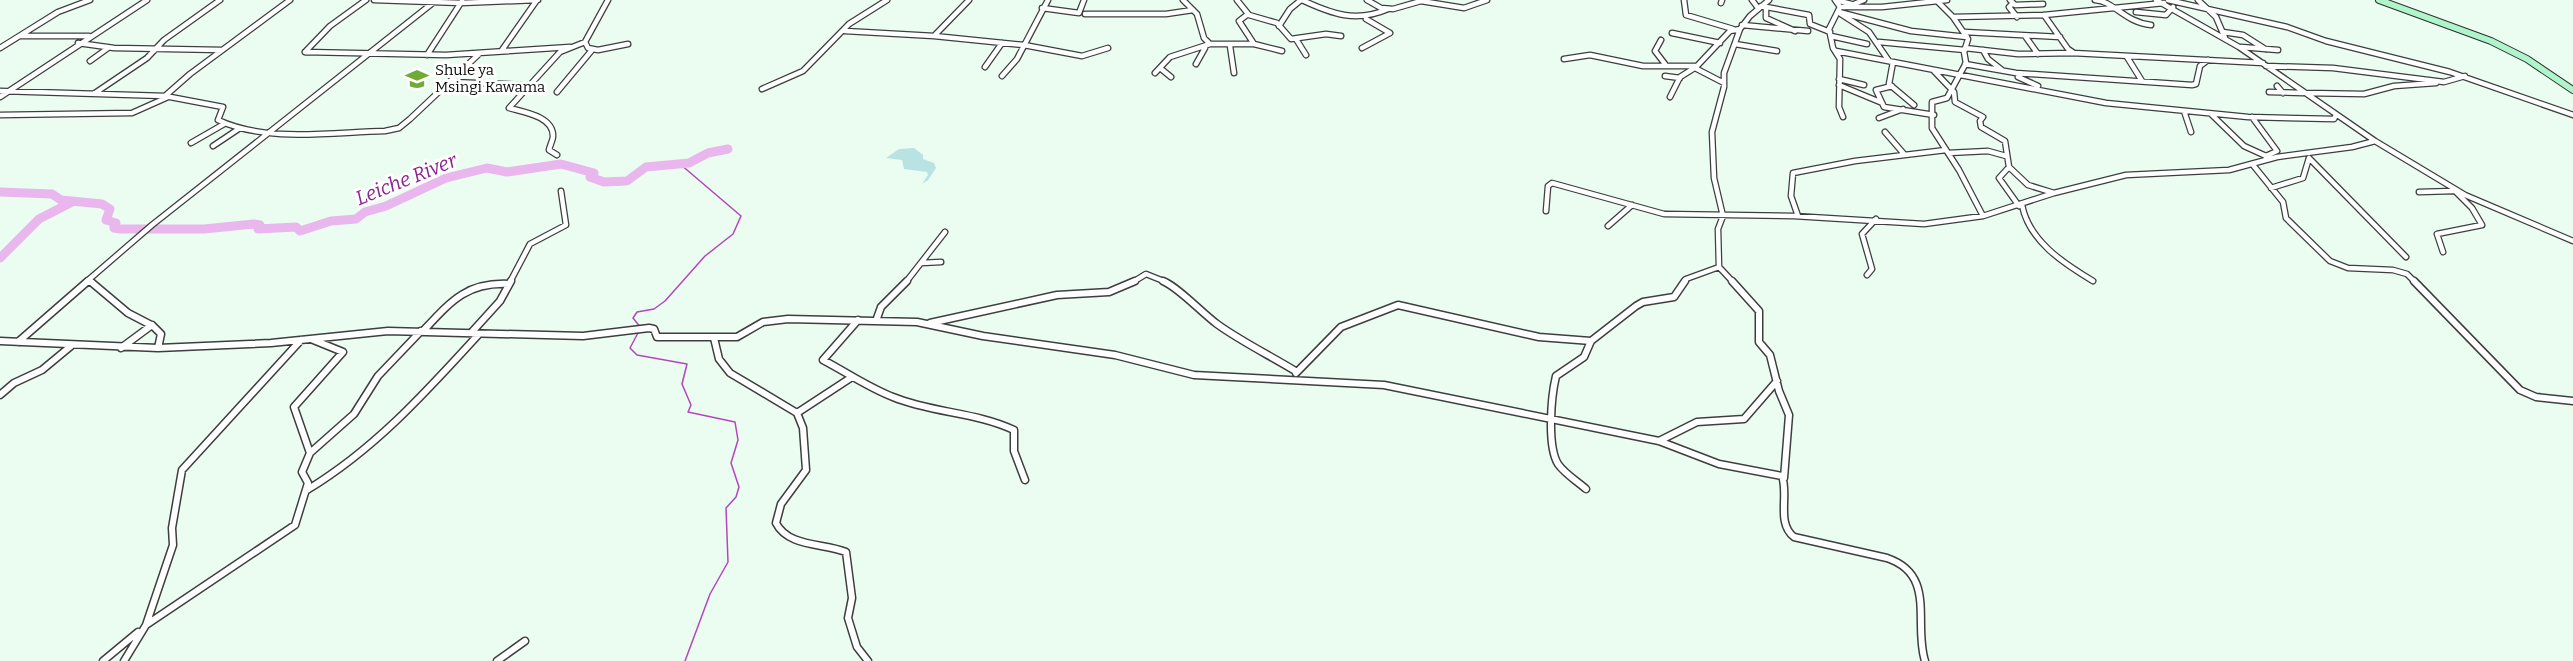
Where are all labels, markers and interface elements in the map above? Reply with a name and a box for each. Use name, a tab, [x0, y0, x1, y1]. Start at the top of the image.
place label: Shule ya Msingi Kawama	[435, 61, 545, 96]
school or university icon: Shule ya Msingi Kawama	[404, 66, 430, 92]
water label: Leiche River	[352, 148, 461, 210]

